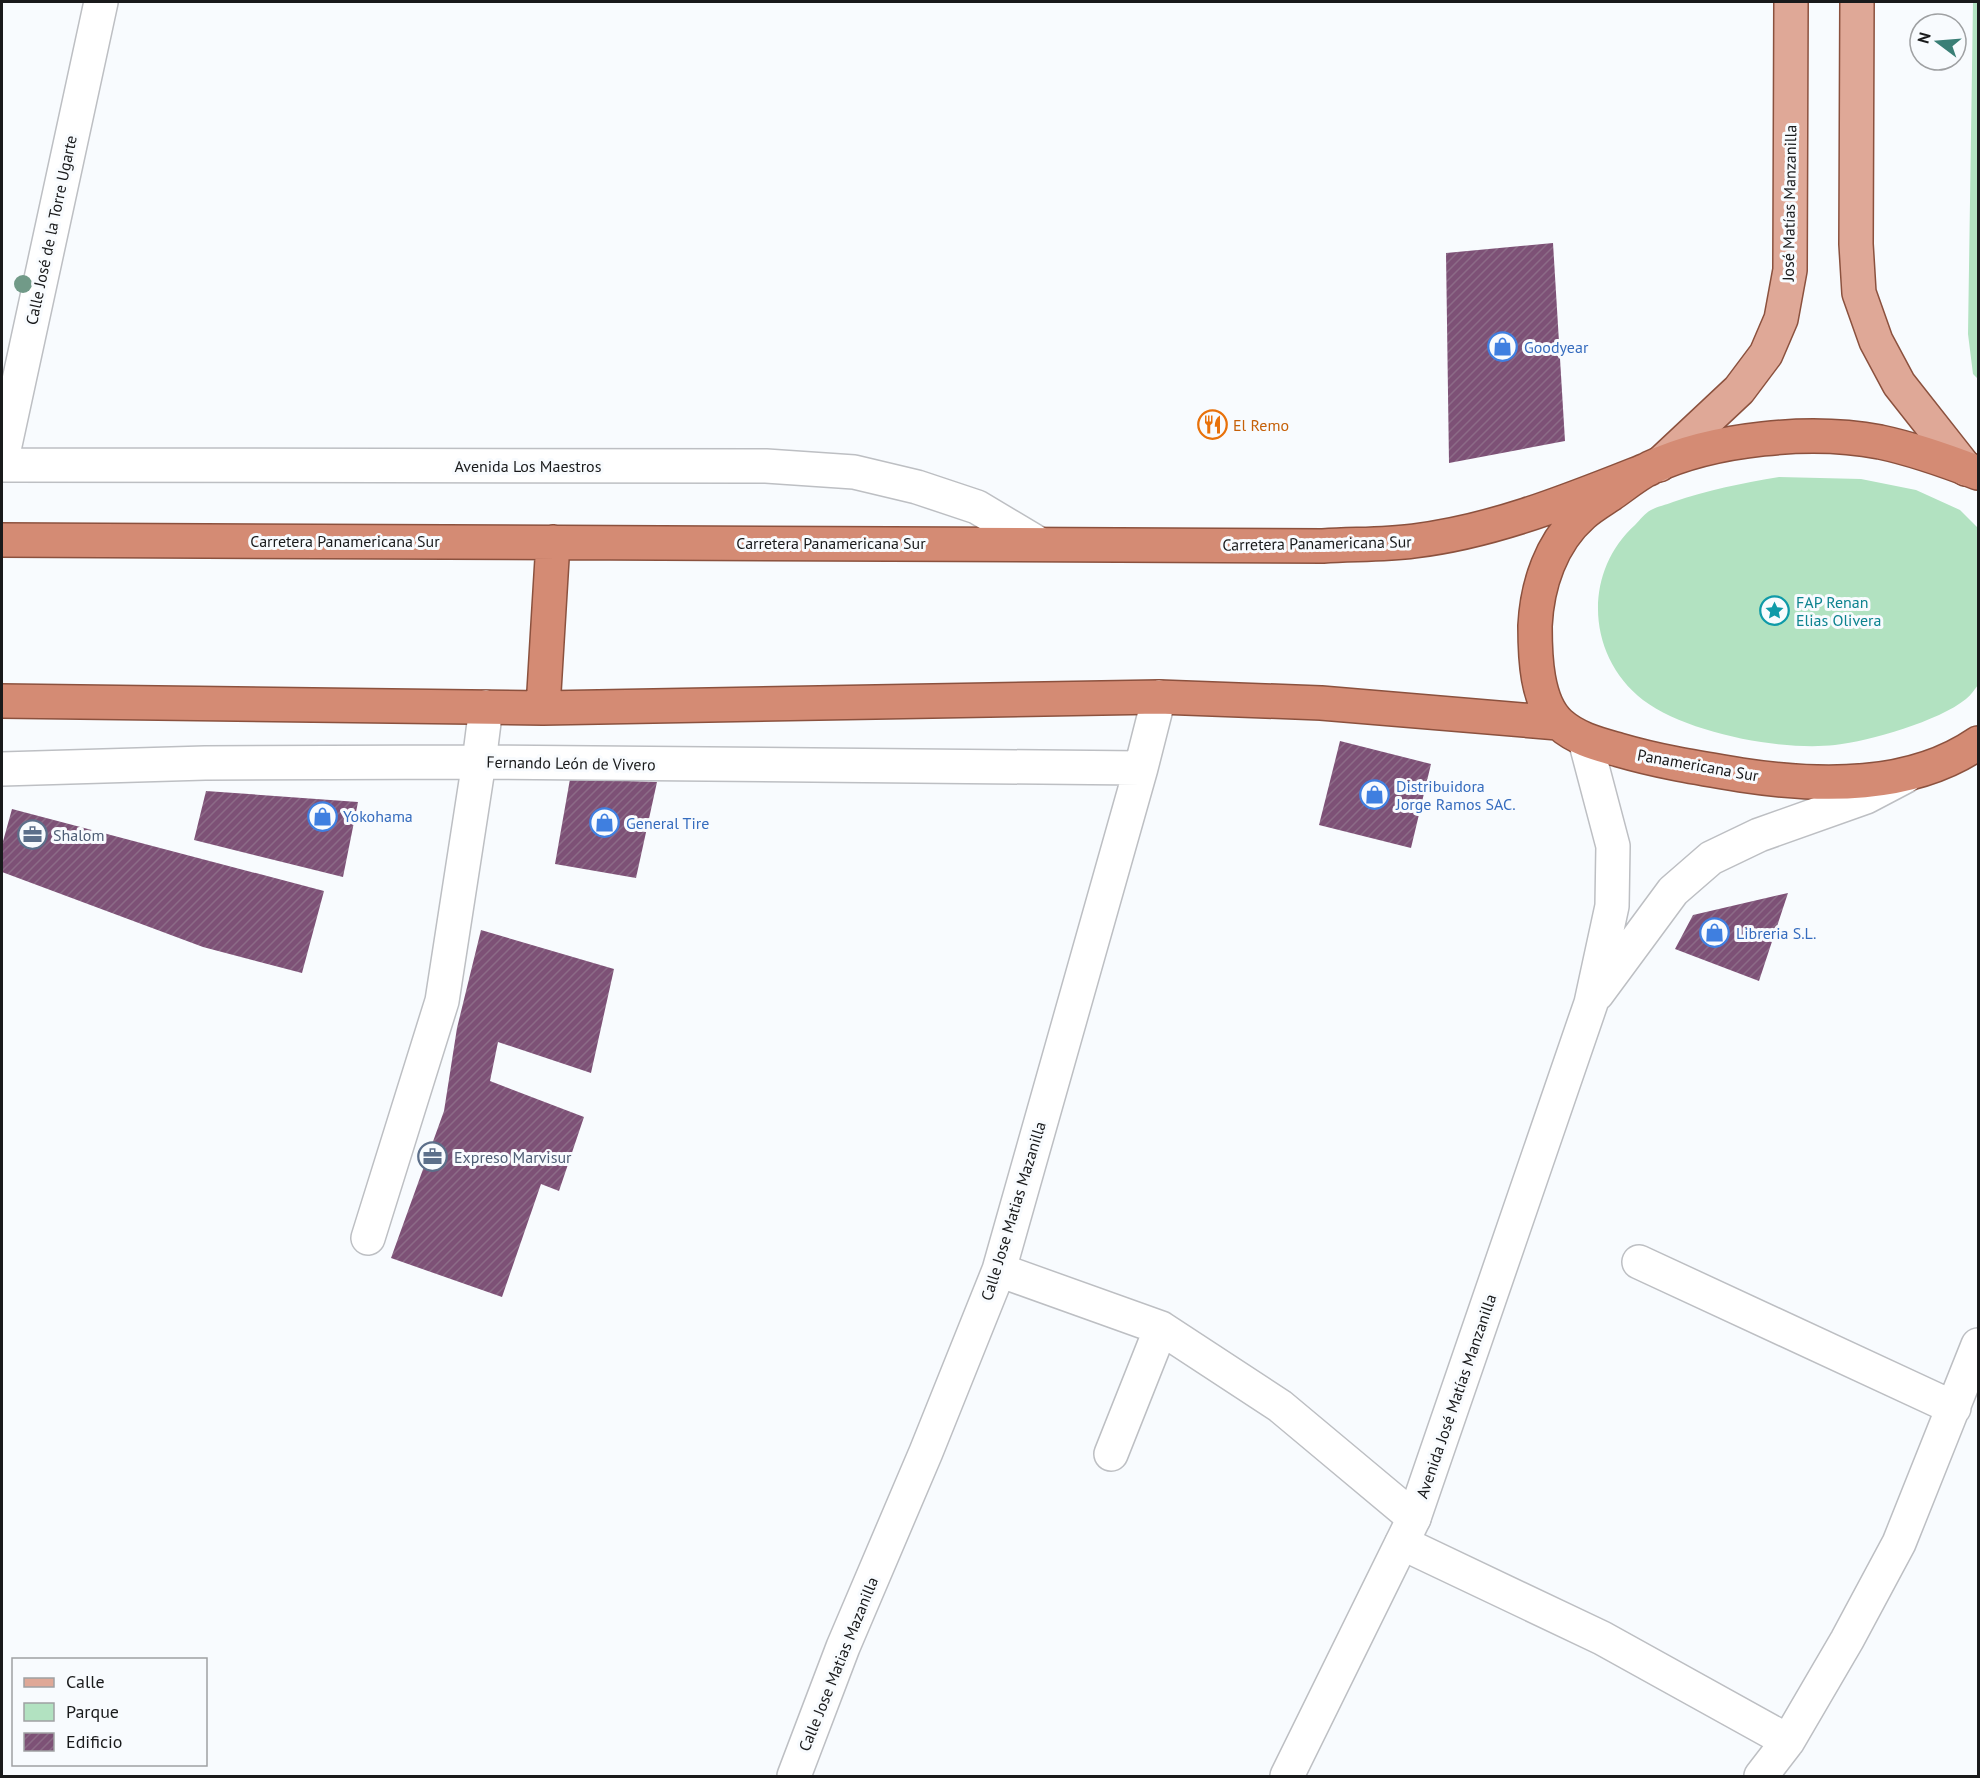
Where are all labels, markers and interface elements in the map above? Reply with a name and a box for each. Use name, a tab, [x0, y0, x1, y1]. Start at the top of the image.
north arrow	[1908, 12, 1968, 72]
text: N	[1913, 30, 1935, 46]
street label: José Matías Manzanilla	[1778, 125, 1800, 282]
street label: Calle José de la Torre Ugarte	[21, 133, 81, 327]
shop icon: Goodyear	[1487, 331, 1519, 363]
place label: Goodyear	[1524, 337, 1589, 357]
restaurant icon: El Remo	[1196, 409, 1228, 441]
place label: El Remo	[1233, 415, 1289, 435]
street label: Avenida Los Maestros	[455, 456, 602, 476]
street label: Carretera Panamericana Sur	[250, 531, 440, 551]
street label: Carretera Panamericana Sur	[1222, 531, 1412, 555]
street label: Carretera Panamericana Sur	[736, 533, 926, 553]
place label: FAP Renan Elias Olivera	[1796, 592, 1881, 630]
place icon: FAP Renan Elias Olivera	[1759, 595, 1791, 627]
street label: Panamericana Sur	[1636, 745, 1761, 786]
street label: Fernando León de Vivero	[486, 752, 656, 774]
place label: Distribuidora Jorge Ramos SAC.	[1395, 776, 1516, 814]
shop icon: Distribuidora Jorge Ramos SAC.	[1359, 779, 1391, 811]
shop icon: Yokohama	[306, 800, 338, 832]
place label: Yokohama	[343, 806, 413, 826]
shop icon: General Tire	[589, 807, 621, 839]
place label: General Tire	[626, 813, 709, 833]
office icon: Shalom	[16, 819, 48, 851]
place label: Shalom	[53, 825, 104, 845]
shop icon: Libreria S.L.	[1699, 917, 1731, 949]
place label: Libreria S.L.	[1736, 923, 1816, 943]
street label: Calle Jose Matias Mazanilla	[976, 1119, 1050, 1303]
office icon: Expreso Marvisur	[417, 1141, 449, 1173]
place label: Expreso Marvisur	[454, 1147, 572, 1167]
street label: Avenida José Matías Manzanilla	[1412, 1291, 1500, 1501]
street label: Calle Jose Matias Mazanilla	[794, 1574, 882, 1754]
legend	[12, 1658, 207, 1766]
text: Calle	[66, 1670, 105, 1693]
text: Parque	[66, 1700, 119, 1723]
text: Edificio	[66, 1730, 122, 1753]

